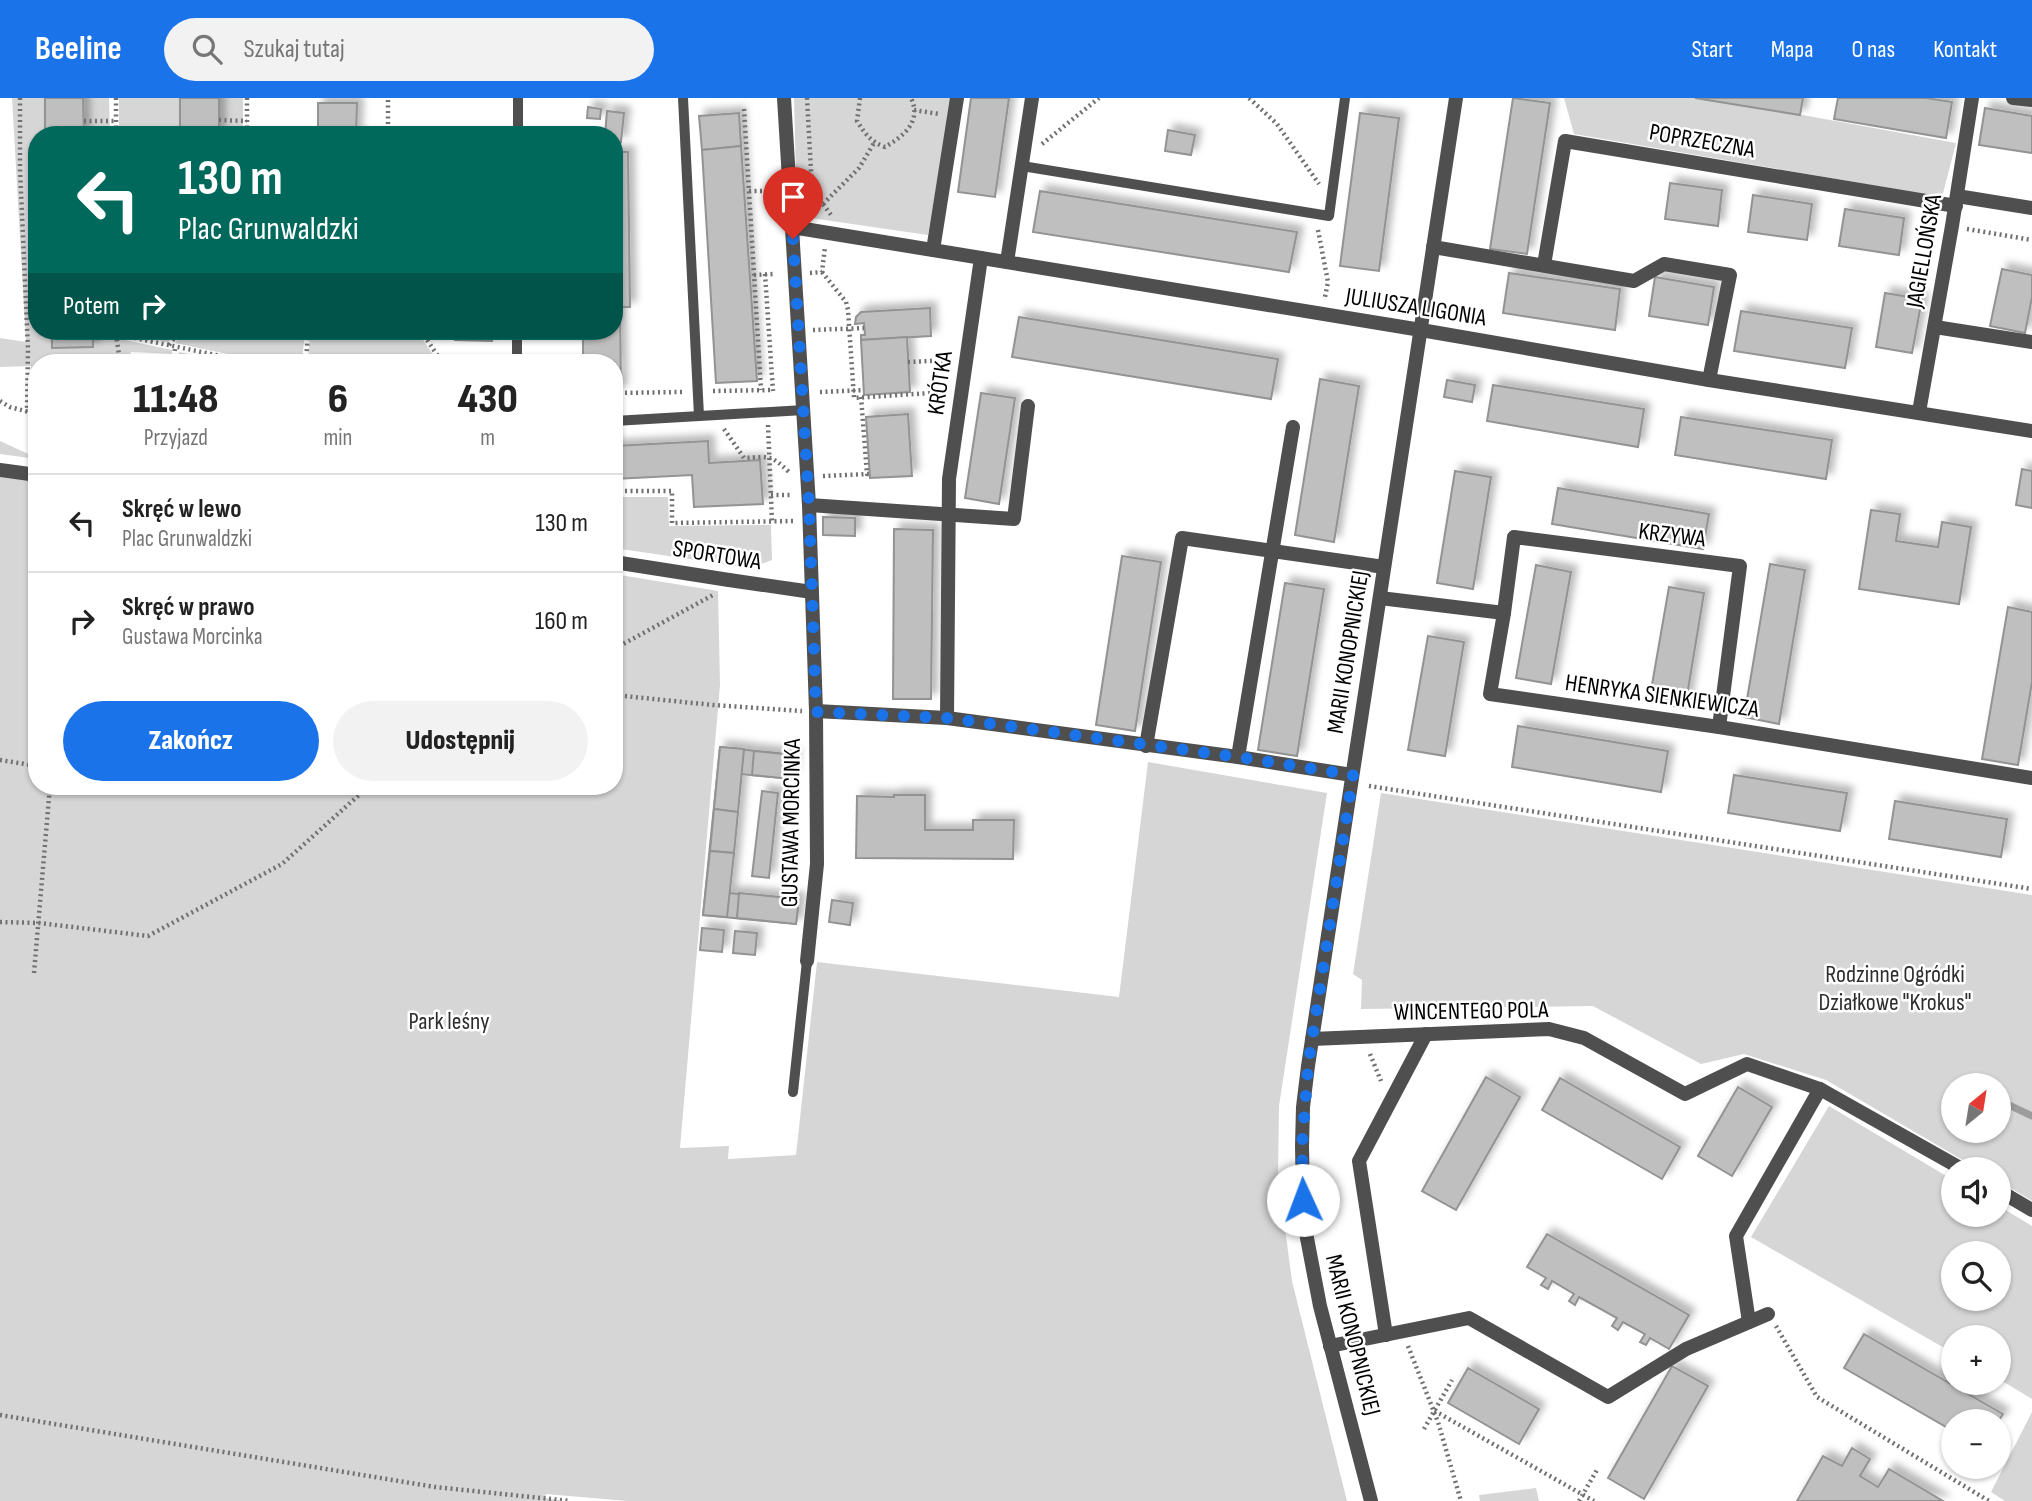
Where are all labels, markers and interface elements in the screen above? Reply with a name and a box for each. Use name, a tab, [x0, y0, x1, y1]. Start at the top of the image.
search box	[164, 18, 654, 81]
text: Beeline	[35, 29, 122, 69]
icon: search	[188, 30, 226, 68]
text: Szukaj tutaj	[244, 34, 345, 65]
text: Start	[1692, 35, 1733, 64]
text: Mapa	[1771, 35, 1813, 64]
text: O nas	[1851, 35, 1895, 64]
text: Kontakt	[1933, 35, 1997, 64]
street label: POPRZECZNA	[1647, 117, 1758, 165]
text: 130 m	[178, 150, 283, 209]
icon: left	[63, 154, 154, 245]
pin	[763, 167, 823, 239]
icon: arrive	[774, 178, 812, 216]
street label: JAGIELLOŃSKA	[1900, 191, 1948, 311]
text: Plac Grunwaldzki	[178, 210, 359, 249]
street label: JULIUSZA LIGONIA	[1343, 281, 1489, 333]
icon: right	[134, 287, 172, 325]
text: Potem	[63, 291, 120, 322]
street label: KRÓTKA	[921, 349, 959, 417]
text: 11:48	[133, 374, 219, 425]
text: 6	[328, 374, 348, 425]
text: 430	[458, 374, 518, 425]
text: Przyjazd	[144, 424, 208, 452]
text: min	[324, 424, 352, 452]
text: m	[480, 424, 495, 452]
text: Skręć w lewo	[122, 494, 242, 525]
icon: left	[63, 504, 101, 542]
text: 130 m	[536, 508, 588, 539]
street label: KRZYWA	[1637, 517, 1708, 554]
text: Plac Grunwaldzki	[122, 525, 252, 553]
street label: SPORTOWA	[671, 534, 764, 576]
street label: MARII KONOPNICKIEJ	[1321, 568, 1375, 736]
text: Skręć w prawo	[122, 592, 255, 623]
icon: right	[63, 602, 101, 640]
text: 160 m	[535, 606, 588, 637]
text: Gustawa Morcinka	[122, 623, 263, 651]
street label: HENRYKA SIENKIEWICZA	[1563, 668, 1761, 724]
button: Zakończ	[63, 701, 319, 781]
button: Udostępnij	[333, 701, 588, 781]
street label: GUSTAWA MORCINKA	[775, 738, 807, 908]
park label: Rodzinne Ogródki Działkowe "Krokus"	[1819, 960, 1972, 1017]
street label: WINCENTEGO POLA	[1393, 995, 1549, 1027]
park label: Park leśny	[408, 1007, 490, 1036]
north arrow	[1941, 1073, 2011, 1143]
map controls	[1941, 1073, 2011, 1479]
button: sound	[1941, 1157, 2011, 1227]
position arrow	[1266, 1163, 1340, 1237]
button: search	[1941, 1241, 2011, 1311]
street label: MARII KONOPNICKIEJ	[1319, 1252, 1387, 1418]
button: +	[1941, 1325, 2011, 1395]
button: −	[1941, 1409, 2011, 1479]

